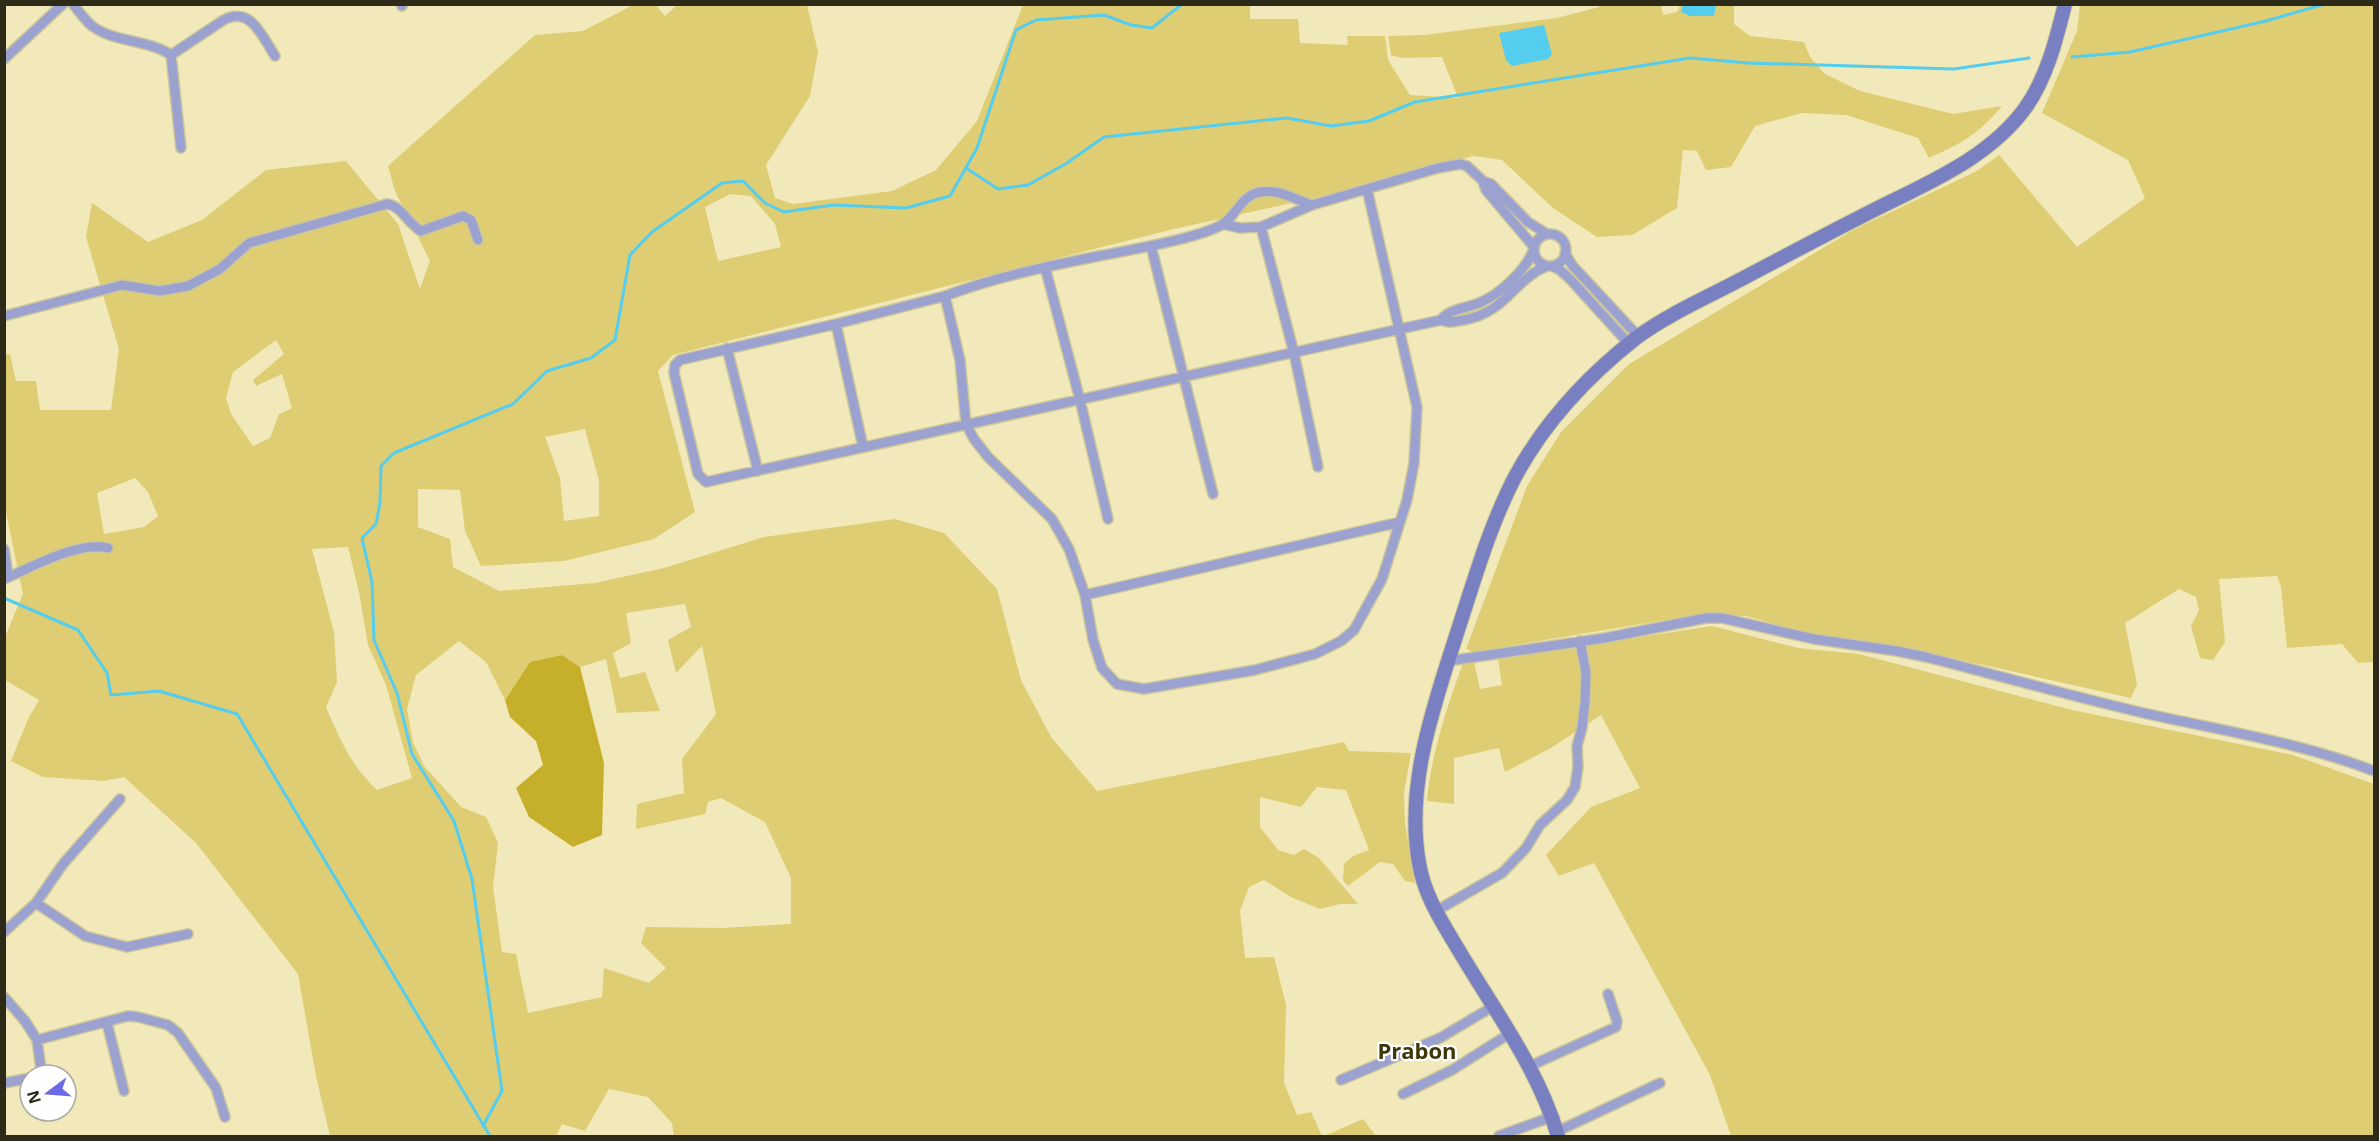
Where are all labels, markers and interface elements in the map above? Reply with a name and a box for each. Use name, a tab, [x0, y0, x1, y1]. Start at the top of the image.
district label: Prabon	[1377, 1035, 1457, 1065]
north arrow	[18, 1063, 78, 1123]
text: N	[21, 1088, 46, 1106]

